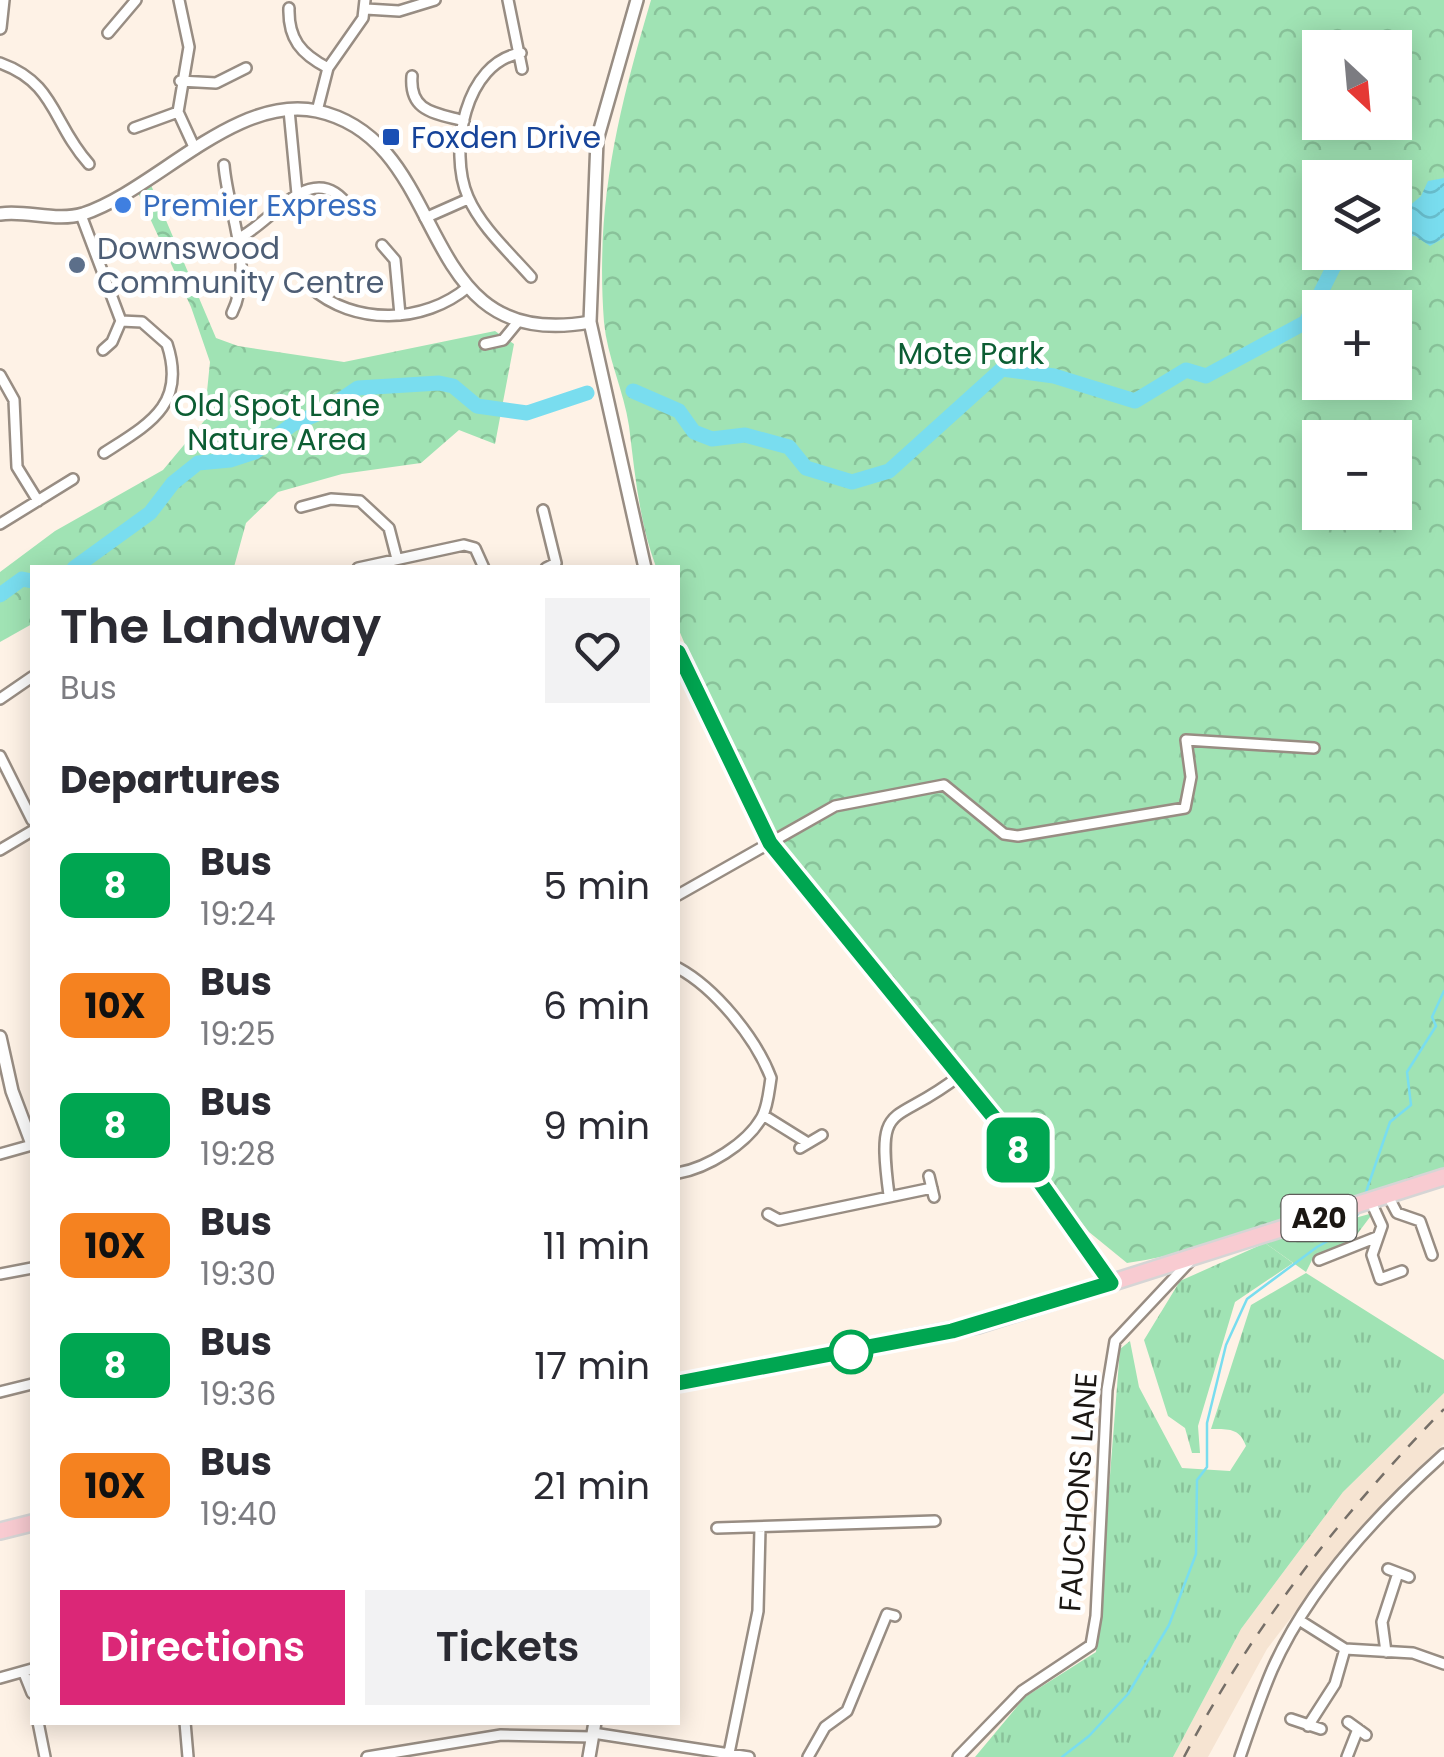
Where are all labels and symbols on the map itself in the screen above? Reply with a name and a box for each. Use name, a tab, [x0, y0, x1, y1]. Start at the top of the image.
north arrow	[1302, 30, 1412, 140]
place label: Foxden Drive	[411, 116, 601, 159]
marker: Foxden Drive	[380, 126, 402, 148]
place label: Premier Express	[143, 184, 377, 227]
marker: Premier Express	[112, 194, 134, 216]
place label: Downswood Community Centre	[97, 227, 384, 304]
marker: Downswood Community Centre	[66, 254, 88, 276]
park label: Mote Park	[898, 332, 1045, 375]
park label: Old Spot Lane Nature Area	[174, 384, 380, 461]
line badge: 8	[986, 1118, 1050, 1182]
road number: A20	[1282, 1195, 1356, 1241]
unlabelled marker	[830, 1331, 872, 1373]
street label: FAUCHONS LANE	[1048, 1371, 1108, 1613]

